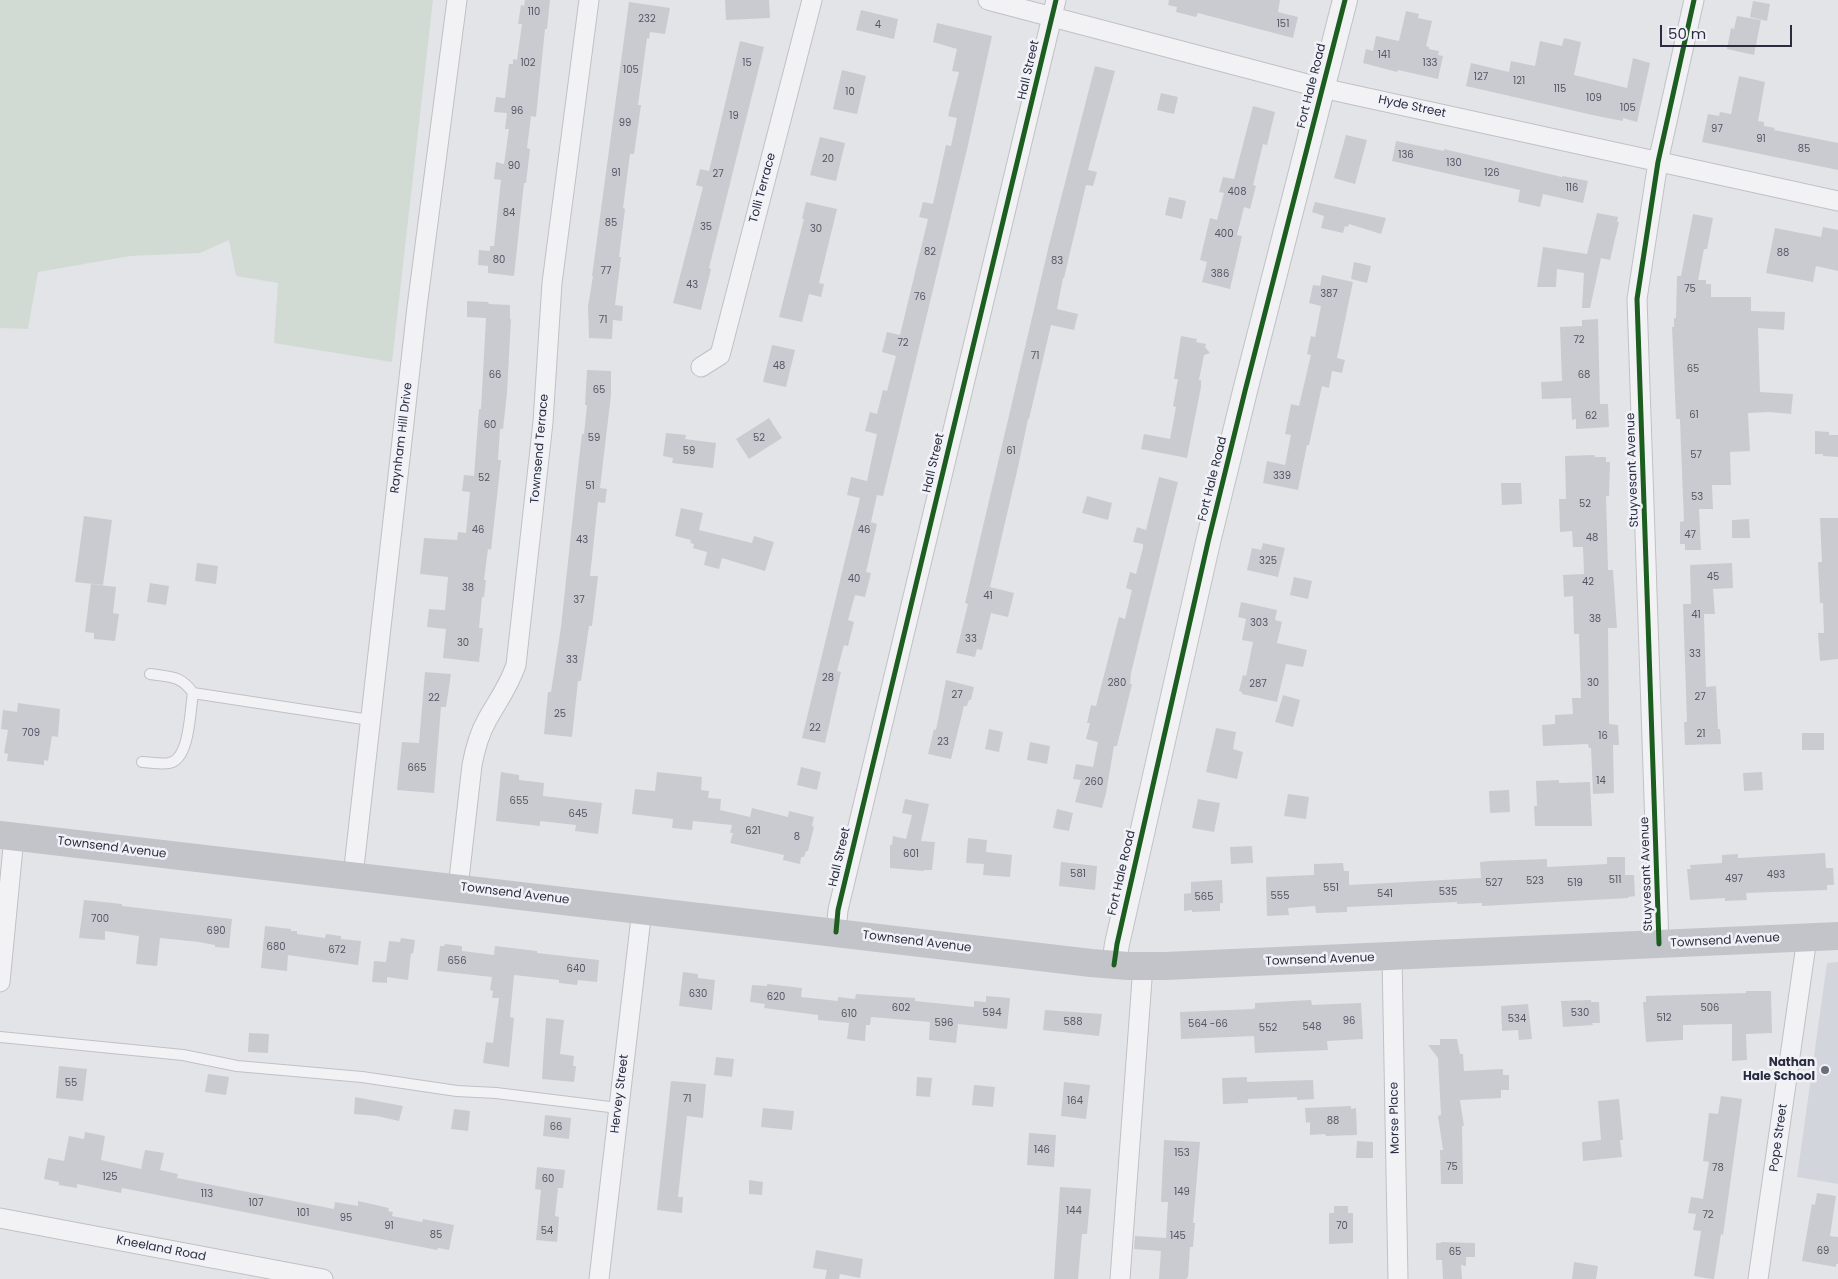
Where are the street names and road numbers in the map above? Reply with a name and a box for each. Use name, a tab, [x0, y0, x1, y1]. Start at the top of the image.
street label: Hall Street	[1015, 39, 1043, 101]
street label: Fort Hale Road	[1294, 42, 1330, 130]
street label: Hyde Street	[1377, 93, 1447, 121]
street label: Tolli Terrace	[747, 151, 779, 225]
street label: Raynham Hill Drive	[388, 382, 416, 494]
street label: Townsend Terrace	[528, 394, 552, 504]
street label: Stuyvesant Avenue	[1624, 412, 1642, 528]
street label: Hall Street	[920, 432, 948, 494]
street label: Fort Hale Road	[1195, 435, 1231, 523]
street label: Stuyvesant Avenue	[1638, 816, 1656, 932]
street label: Hall Street	[826, 826, 854, 888]
street label: Fort Hale Road	[1105, 829, 1139, 917]
street label: Townsend Avenue	[57, 834, 167, 862]
street label: Townsend Avenue	[460, 880, 570, 908]
street label: Townsend Avenue	[862, 928, 972, 956]
street label: Townsend Avenue	[1670, 931, 1780, 951]
street label: Townsend Avenue	[1265, 951, 1375, 969]
street label: Hervey Street	[608, 1054, 632, 1134]
street label: Morse Place	[1387, 1082, 1403, 1154]
street label: Pope Street	[1767, 1103, 1791, 1173]
street label: Kneeland Road	[115, 1233, 207, 1265]

